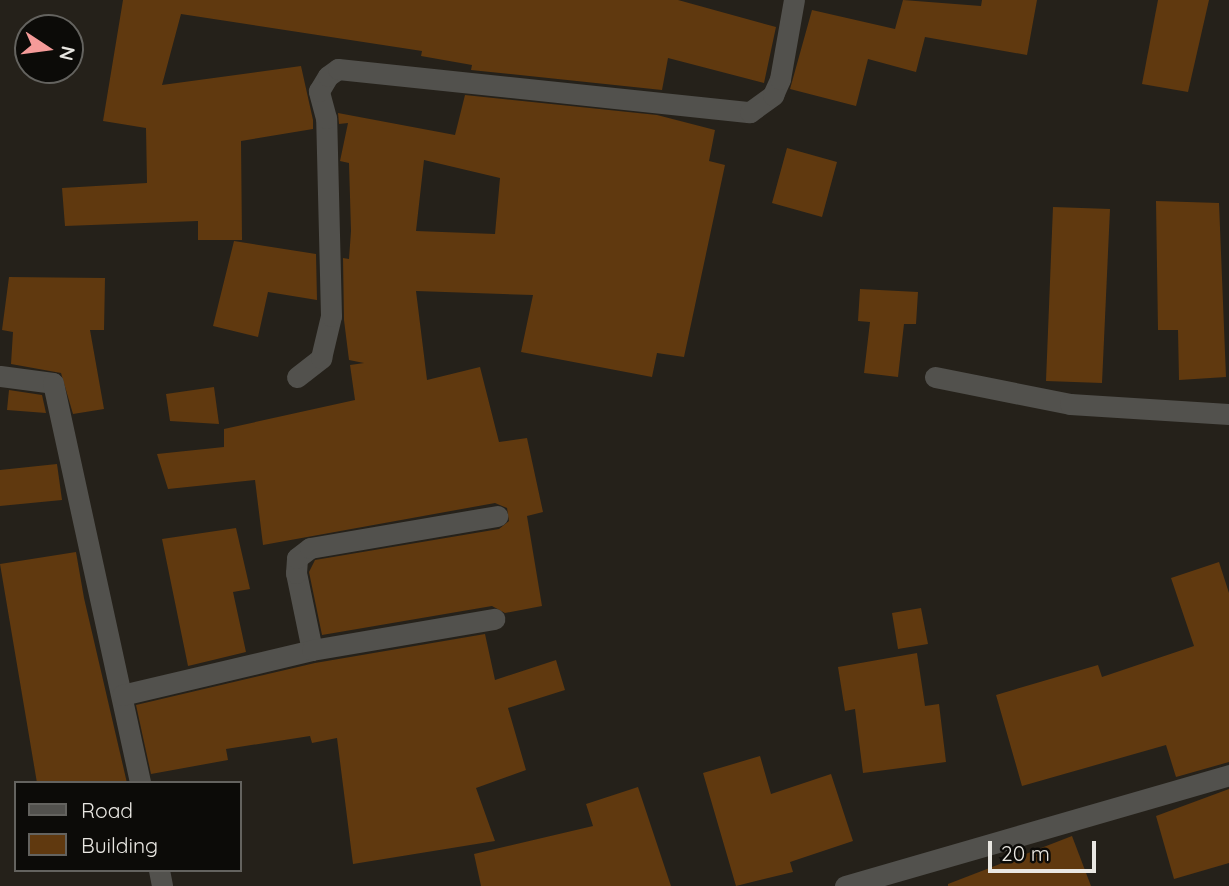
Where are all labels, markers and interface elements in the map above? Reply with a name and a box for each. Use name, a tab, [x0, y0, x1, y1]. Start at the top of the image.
north arrow	[14, 14, 84, 84]
text: N	[54, 44, 81, 63]
legend	[14, 781, 242, 872]
text: Road	[81, 797, 133, 823]
scale bar	[991, 826, 1100, 870]
text: Building	[81, 832, 158, 858]
text: 20 m	[1001, 840, 1050, 866]

